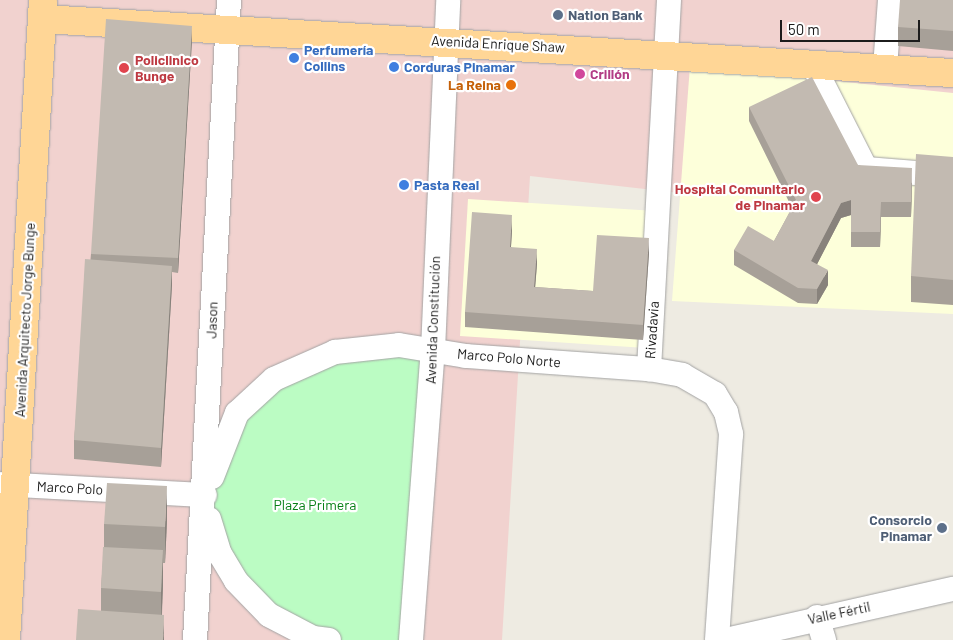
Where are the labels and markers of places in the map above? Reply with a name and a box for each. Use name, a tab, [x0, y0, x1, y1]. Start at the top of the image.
place label: Nation Bank	[568, 7, 643, 23]
marker: Nation Bank	[552, 9, 564, 21]
place label: Perfumería Collins	[304, 42, 373, 74]
place label: Policlinico Bunge	[135, 52, 199, 84]
marker: Perfumería Collins	[288, 52, 300, 64]
place label: Corduras Pinamar	[404, 59, 515, 75]
marker: Policlinico Bunge	[117, 61, 131, 75]
marker: Corduras Pinamar	[388, 61, 400, 73]
place label: Crillón	[590, 66, 630, 82]
marker: Crillón	[574, 68, 586, 80]
place label: La Reina	[448, 77, 501, 93]
marker: La Reina	[505, 79, 517, 91]
place label: Pasta Real	[414, 177, 479, 193]
marker: Pasta Real	[398, 179, 410, 191]
place label: Hospital Comunitario de Pinamar	[675, 181, 805, 213]
marker: Hospital Comunitario de Pinamar	[809, 190, 823, 204]
place label: Consorcio Pinamar	[869, 512, 932, 544]
marker: Consorcio Pinamar	[936, 522, 948, 534]

